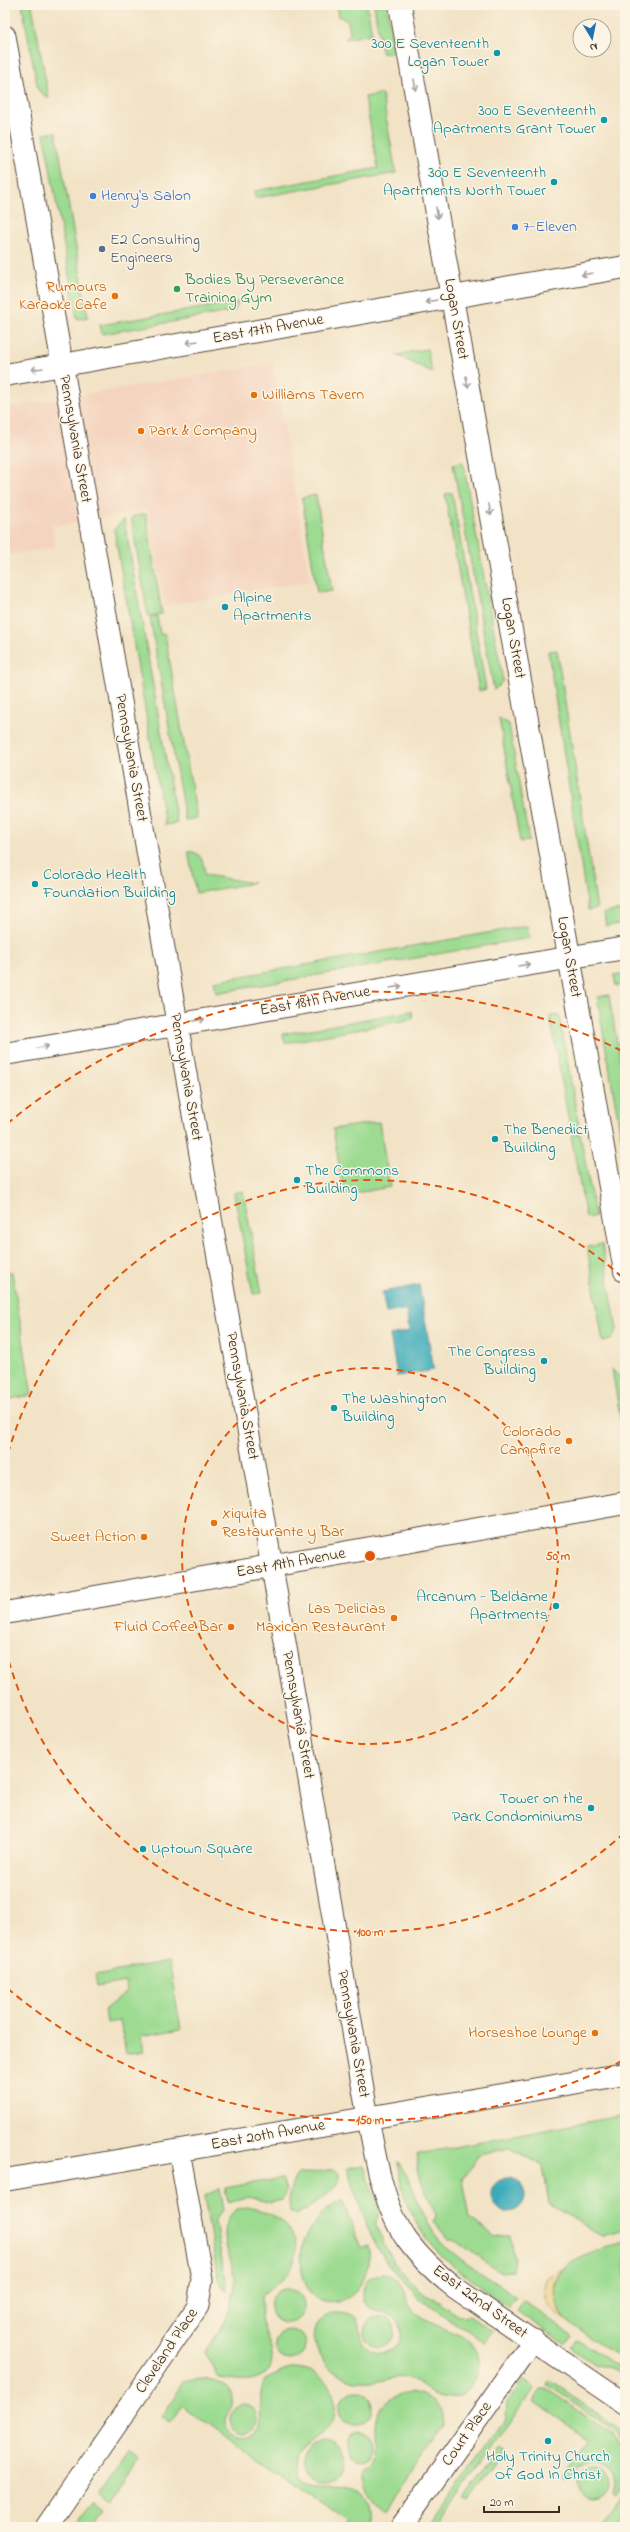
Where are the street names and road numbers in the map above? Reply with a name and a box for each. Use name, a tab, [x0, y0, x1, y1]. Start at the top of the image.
street label: Logan Street	[437, 276, 475, 362]
street label: East 17th Avenue	[211, 307, 326, 351]
street label: Pennsylvania Street	[52, 373, 98, 505]
street label: Logan Street	[494, 595, 532, 681]
street label: Pennsylvania Street	[108, 692, 154, 824]
street label: Logan Street	[550, 914, 588, 1000]
street label: East 18th Avenue	[258, 979, 373, 1023]
street label: Pennsylvania Street	[163, 1011, 209, 1143]
street label: Pennsylvania Street	[219, 1330, 265, 1462]
street label: East 19th Avenue	[234, 1541, 348, 1584]
street label: Pennsylvania Street	[275, 1649, 321, 1781]
street label: Pennsylvania Street	[330, 1968, 376, 2100]
street label: East 20th Avenue	[209, 2113, 328, 2157]
street label: East 22nd Street	[427, 2259, 533, 2345]
street label: Cleveland Place	[129, 2303, 205, 2399]
street label: Court Place	[436, 2396, 499, 2471]

